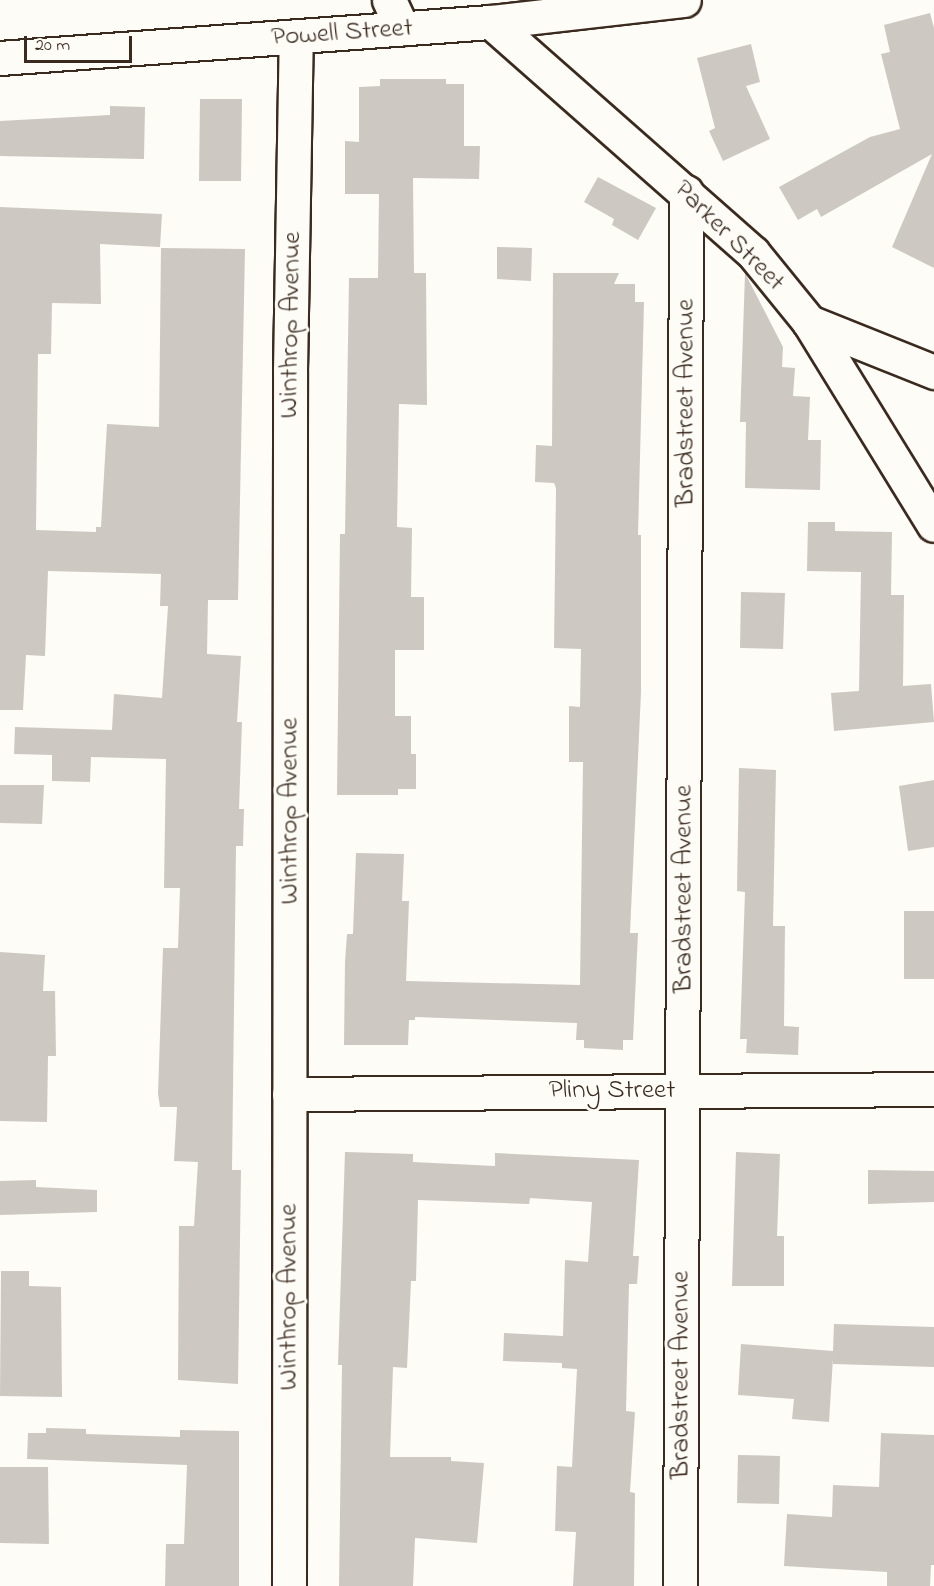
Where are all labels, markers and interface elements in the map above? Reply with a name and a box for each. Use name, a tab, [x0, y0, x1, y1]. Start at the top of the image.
street label: Powell Street	[270, 12, 414, 54]
scale bar	[27, 24, 135, 62]
text: 20 m	[35, 33, 70, 59]
street label: Parker Street	[667, 174, 791, 298]
street label: Winthrop Avenue	[273, 231, 309, 419]
street label: Bradstreet Avenue	[670, 299, 702, 507]
street label: Winthrop Avenue	[274, 718, 306, 904]
street label: Bradstreet Avenue	[668, 785, 700, 993]
street label: Pliny Street	[549, 1075, 675, 1107]
street label: Winthrop Avenue	[273, 1204, 305, 1390]
street label: Bradstreet Avenue	[665, 1271, 697, 1479]

